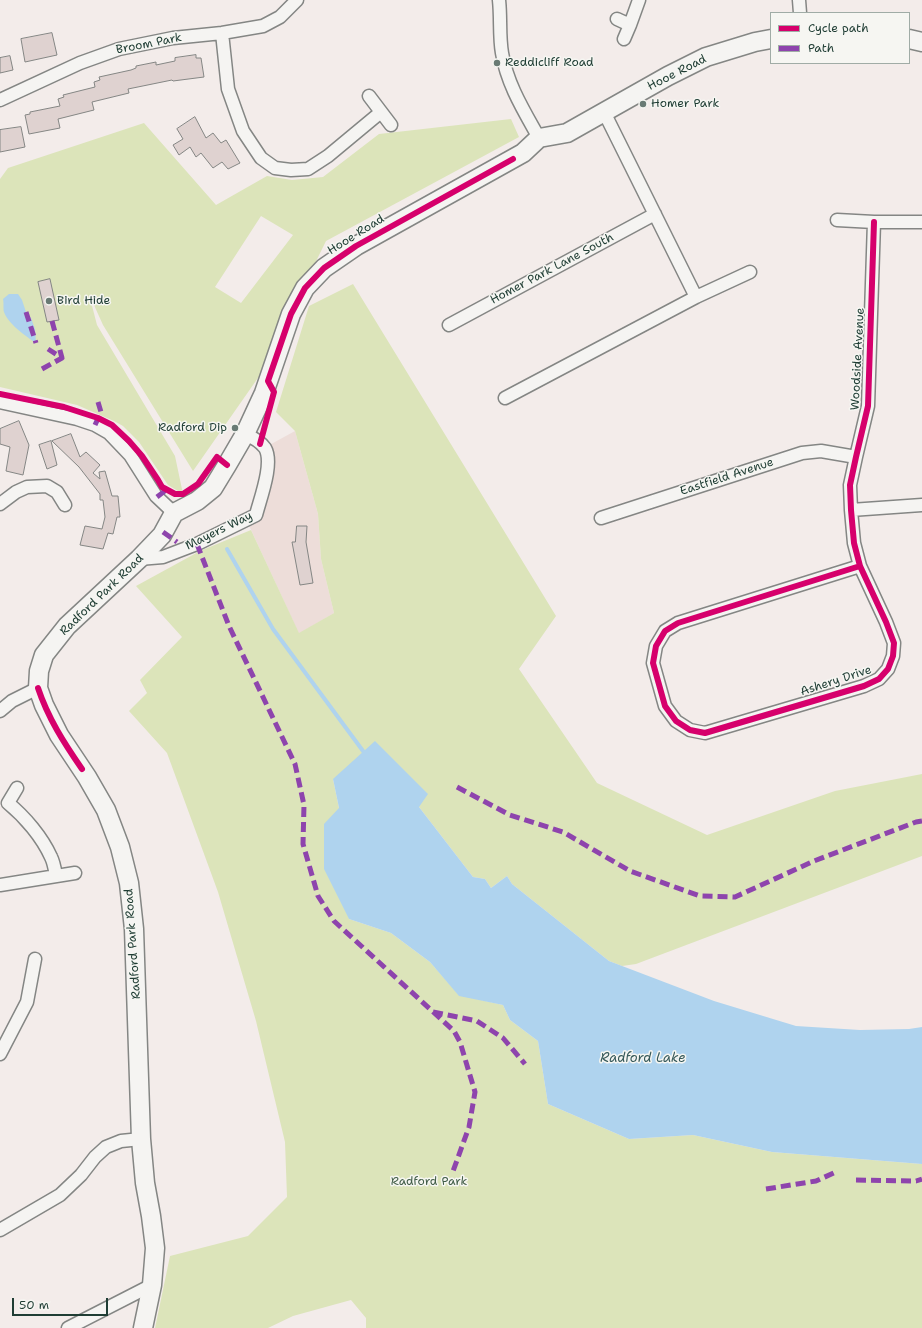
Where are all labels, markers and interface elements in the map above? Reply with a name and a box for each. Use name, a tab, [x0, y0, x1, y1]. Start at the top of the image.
legend	[770, 12, 910, 64]
text: Cycle path	[808, 20, 869, 36]
street label: Broom Park	[115, 31, 183, 57]
text: Path	[808, 40, 834, 56]
street label: Hooe Road	[645, 52, 709, 94]
place label: Reddicliff Road	[505, 56, 594, 70]
marker: Reddicliff Road	[492, 58, 502, 68]
place label: Homer Park	[651, 97, 719, 111]
marker: Homer Park	[638, 99, 648, 109]
street label: Hooe Road	[325, 212, 387, 258]
street label: Homer Park Lane South	[488, 230, 616, 308]
place label: Bird Hide	[57, 294, 110, 308]
marker: Bird Hide	[44, 296, 54, 306]
street label: Woodside Avenue	[848, 307, 868, 411]
place label: Radford Dip	[158, 421, 227, 435]
marker: Radford Dip	[230, 423, 240, 433]
street label: Eastfield Avenue	[678, 455, 776, 499]
street label: Mayers Way	[183, 509, 255, 553]
street label: Radford Park Road	[57, 551, 147, 639]
street label: Ashery Drive	[799, 663, 873, 699]
street label: Radford Park Road	[122, 888, 144, 1000]
water label: Radford Lake	[600, 1051, 686, 1067]
park label: Radford Park	[391, 1175, 467, 1189]
scale bar	[14, 1290, 110, 1316]
text: 50 m	[19, 1297, 49, 1313]

